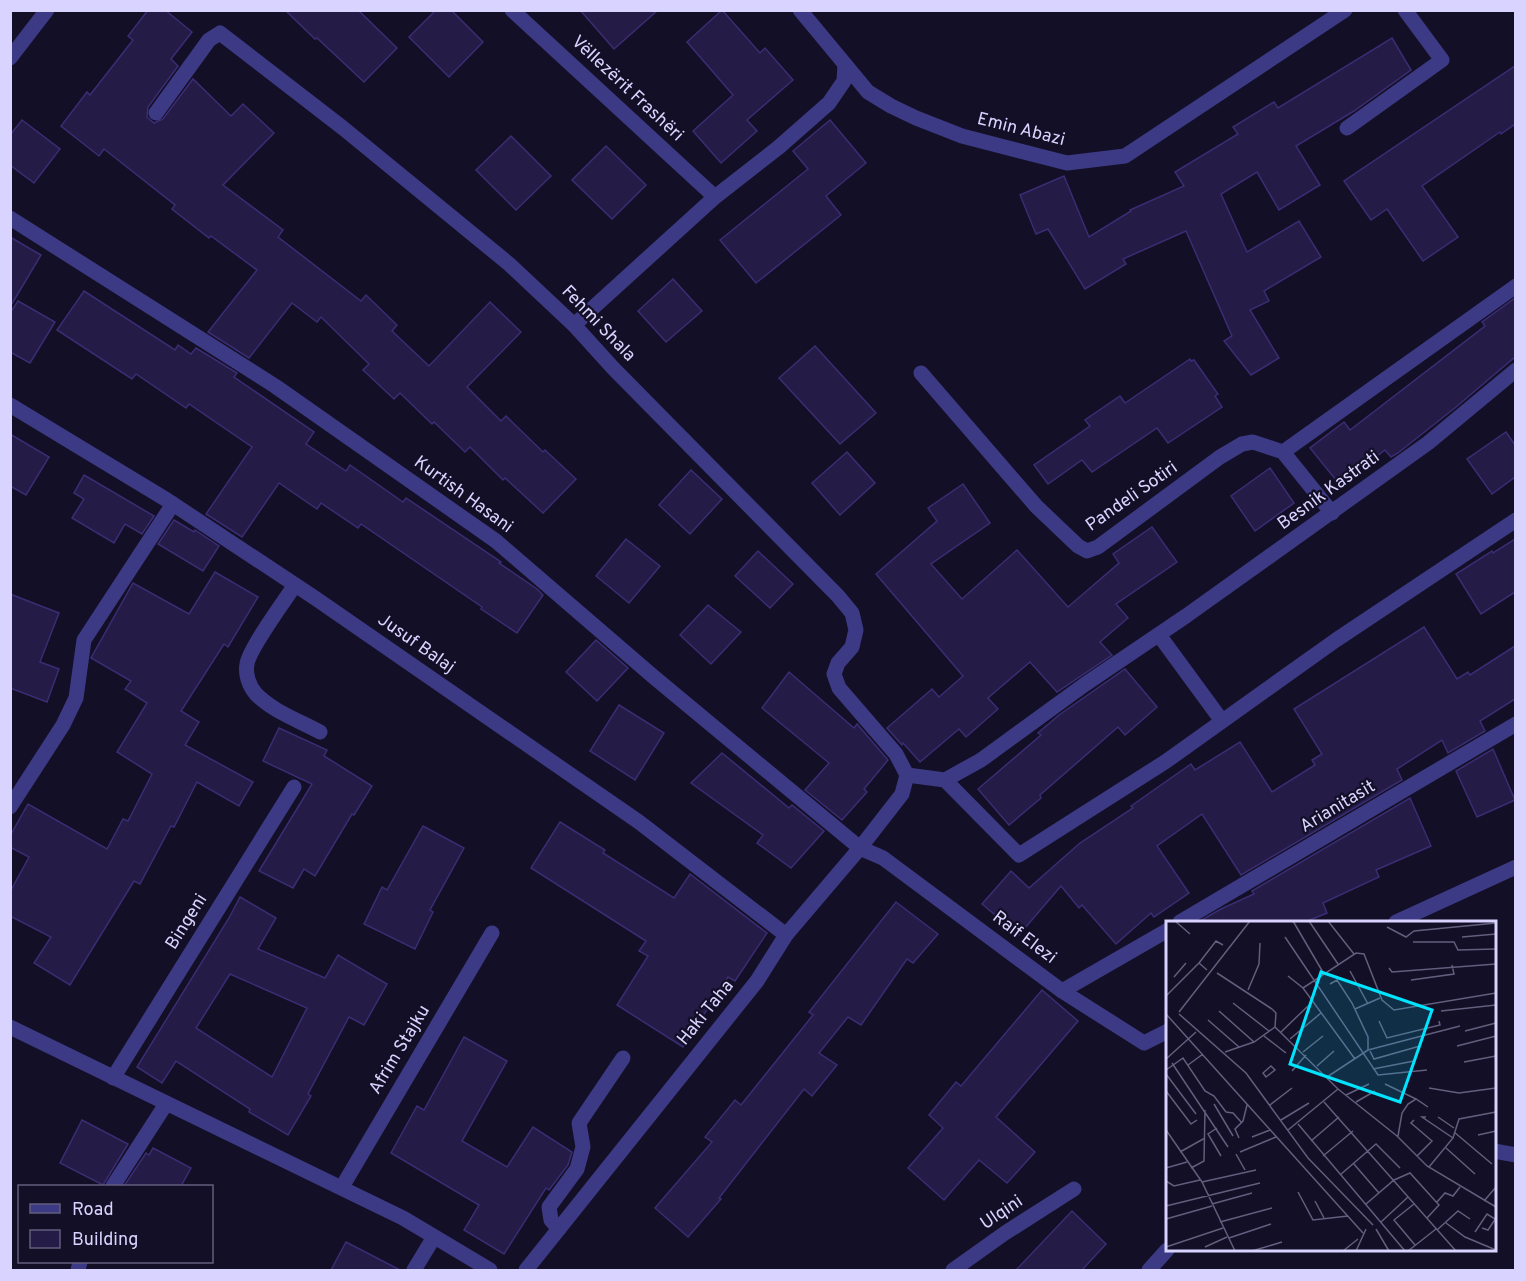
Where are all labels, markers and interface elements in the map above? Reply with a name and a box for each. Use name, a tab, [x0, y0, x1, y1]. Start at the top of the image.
street label: Vëllezërit Frashëri	[566, 31, 688, 147]
street label: Emin Abazi	[975, 108, 1067, 152]
street label: Fehmi Shala	[556, 281, 640, 367]
street label: Besnik Kastrati	[1273, 446, 1385, 536]
street label: Kurtish Hasani	[409, 451, 517, 539]
street label: Pandeli Sotiri	[1081, 457, 1183, 537]
street label: Jusuf Balaj	[373, 609, 459, 679]
street label: Arianitasit	[1296, 776, 1380, 838]
street label: Bingeni	[161, 890, 213, 954]
street label: Raif Elezi	[987, 906, 1061, 970]
inset map	[1166, 921, 1496, 1251]
street label: Haki Taha	[673, 976, 739, 1050]
street label: Afrim Stajku	[364, 1001, 436, 1099]
legend	[18, 1185, 213, 1263]
street label: Ulqini	[976, 1190, 1028, 1236]
text: Road	[72, 1199, 114, 1222]
text: Building	[72, 1229, 138, 1252]

